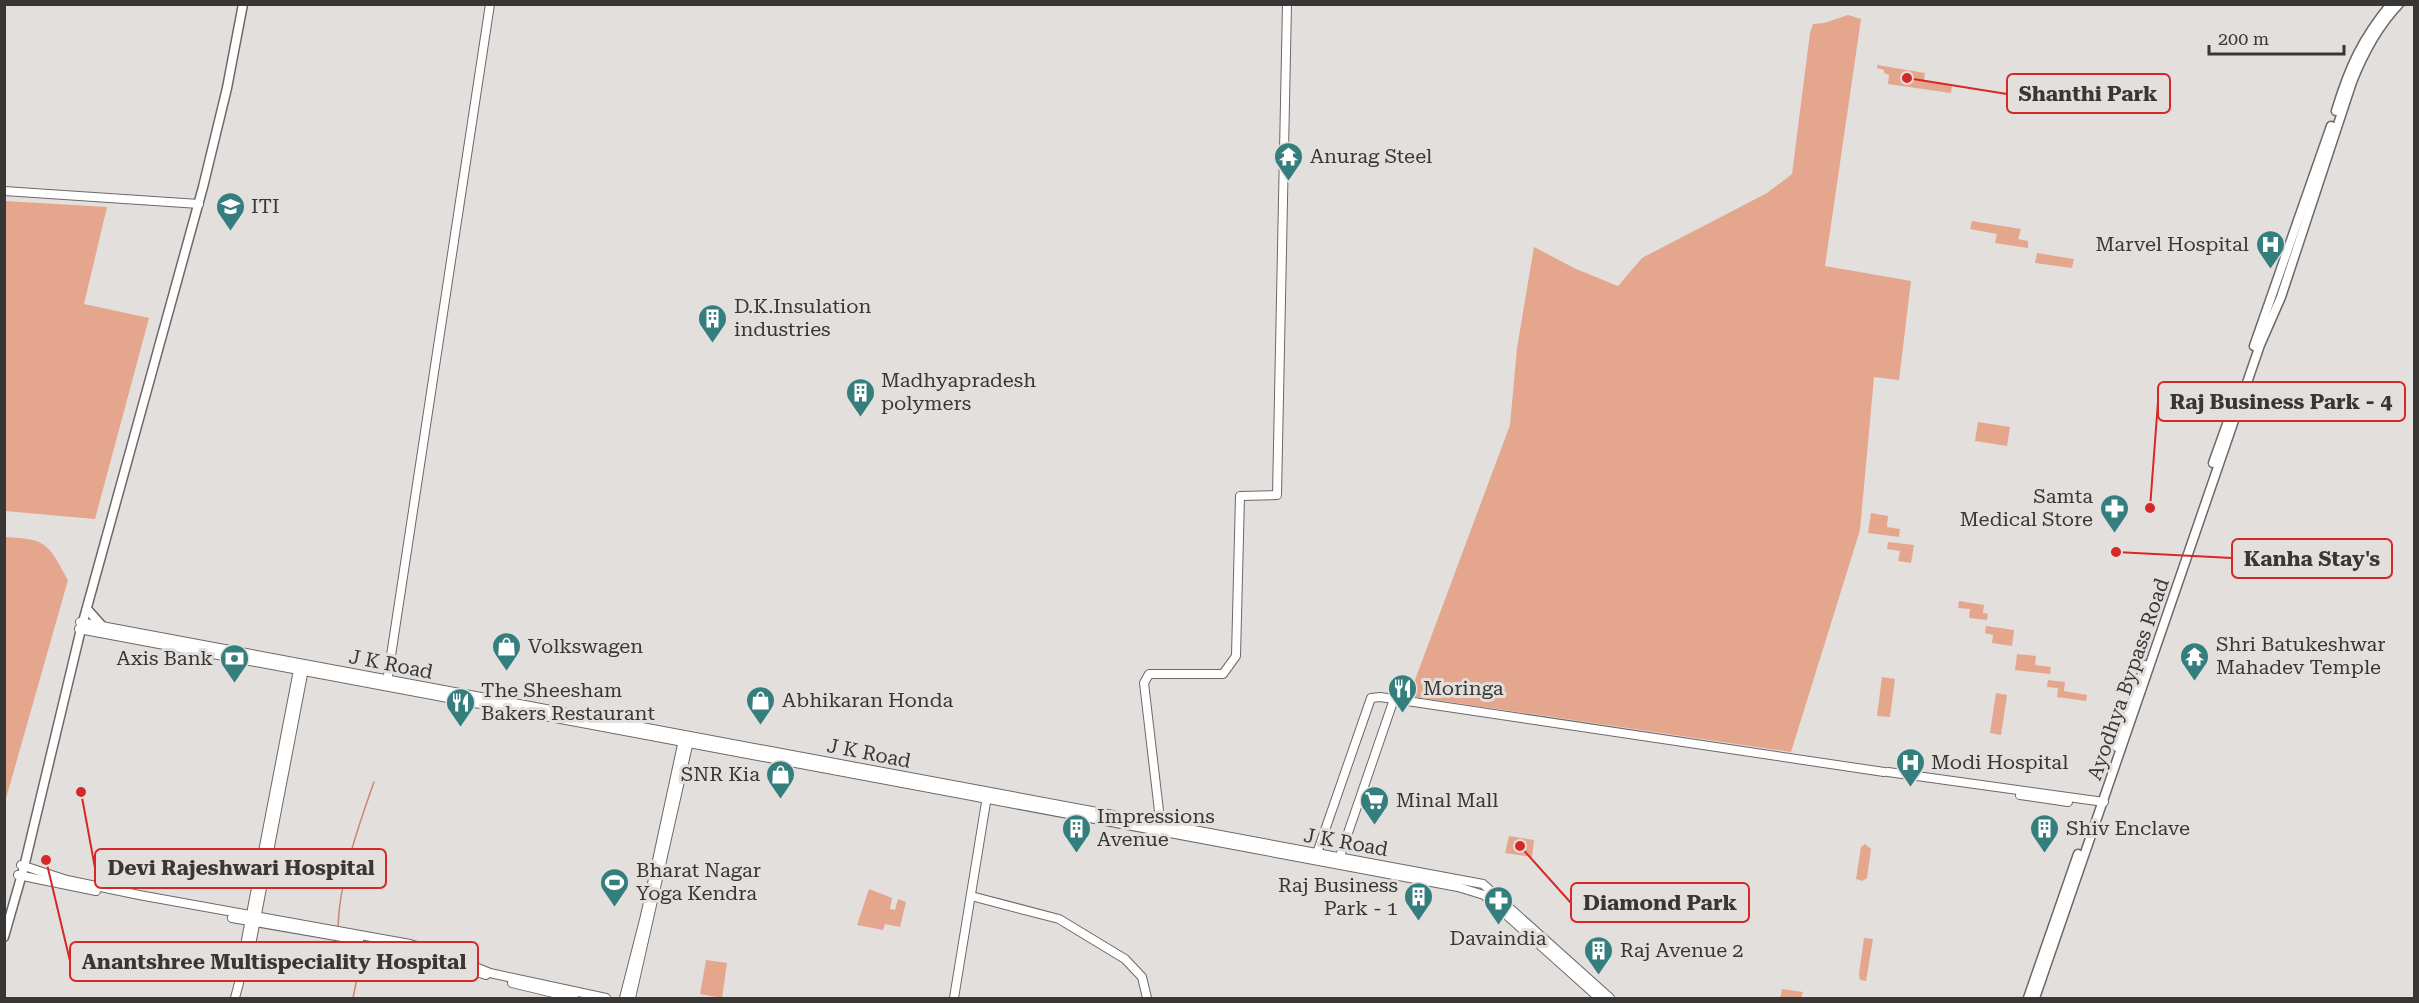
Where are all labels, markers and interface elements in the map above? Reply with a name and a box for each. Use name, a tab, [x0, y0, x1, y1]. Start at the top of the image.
scale bar	[2209, 18, 2344, 56]
text: 200 m	[2218, 28, 2269, 49]
callout: Shanthi Park	[2007, 74, 2170, 113]
text: Shanthi Park	[2019, 82, 2158, 106]
temple icon: Anurag Steel	[1273, 140, 1305, 182]
place label: Anurag Steel	[1310, 144, 1432, 168]
school or university icon: ITI	[214, 190, 246, 232]
place label: ITI	[251, 194, 279, 218]
hospital icon: Marvel Hospital	[2254, 228, 2286, 270]
place label: Marvel Hospital	[2096, 232, 2249, 256]
place label: D.K.Insulation industries	[734, 294, 872, 341]
building icon: D.K.Insulation industries	[697, 302, 729, 344]
place label: Madhyapradesh polymers	[881, 368, 1036, 415]
building icon: Madhyapradesh polymers	[844, 376, 876, 418]
callout: Raj Business Park - 4	[2158, 382, 2405, 421]
text: Raj Business Park - 4	[2170, 390, 2392, 414]
place label: Samta Medical Store	[1960, 484, 2093, 531]
pharmacy icon: Samta Medical Store	[2098, 492, 2130, 534]
callout: Kanha Stay's	[2232, 539, 2392, 578]
text: Kanha Stay's	[2244, 547, 2380, 571]
street label: Ayodhya Bypass Road	[2082, 575, 2174, 783]
shop icon: Volkswagen	[491, 630, 523, 672]
place label: Shri Batukeshwar Mahadev Temple	[2216, 632, 2385, 679]
place label: Volkswagen	[528, 634, 643, 658]
temple icon: Shri Batukeshwar Mahadev Temple	[2179, 640, 2211, 682]
bank icon: Axis Bank	[218, 642, 250, 684]
street label: J K Road	[347, 644, 435, 684]
place label: Axis Bank	[116, 646, 213, 670]
restaurant icon: Moringa	[1386, 672, 1418, 714]
place label: Moringa	[1423, 676, 1504, 700]
place label: The Sheesham Bakers Restaurant	[481, 678, 655, 725]
shop icon: Abhikaran Honda	[745, 684, 777, 726]
restaurant icon: The Sheesham Bakers Restaurant	[444, 686, 476, 728]
place label: Abhikaran Honda	[782, 688, 954, 712]
street label: J K Road	[825, 733, 913, 773]
hospital icon: Modi Hospital	[1894, 746, 1926, 788]
place label: Modi Hospital	[1931, 750, 2068, 774]
shop icon: SNR Kia	[765, 758, 797, 800]
place label: SNR Kia	[681, 762, 760, 786]
supermarket icon: Minal Mall	[1359, 784, 1391, 826]
place label: Minal Mall	[1396, 788, 1498, 812]
place label: Impressions Avenue	[1097, 804, 1215, 851]
building icon: Impressions Avenue	[1060, 812, 1092, 854]
building icon: Shiv Enclave	[2029, 812, 2061, 854]
place label: Shiv Enclave	[2066, 816, 2190, 840]
street label: J K Road	[1302, 823, 1390, 861]
callout: Devi Rajeshwari Hospital	[95, 849, 386, 888]
text: Devi Rajeshwari Hospital	[107, 856, 375, 880]
place label: Bharat Nagar Yoga Kendra	[636, 858, 761, 905]
sports icon: Bharat Nagar Yoga Kendra	[599, 866, 631, 908]
place label: Raj Business Park - 1	[1278, 873, 1398, 920]
building icon: Raj Business Park - 1	[1403, 880, 1435, 922]
callout: Diamond Park	[1571, 883, 1749, 922]
pharmacy icon: Davaindia	[1482, 884, 1514, 926]
text: Diamond Park	[1583, 891, 1737, 915]
place label: Davaindia	[1449, 926, 1547, 950]
building icon: Raj Avenue 2	[1583, 934, 1615, 976]
place label: Raj Avenue 2	[1620, 938, 1744, 962]
callout: Anantshree Multispeciality Hospital	[70, 942, 478, 981]
text: Anantshree Multispeciality Hospital	[82, 950, 466, 974]

